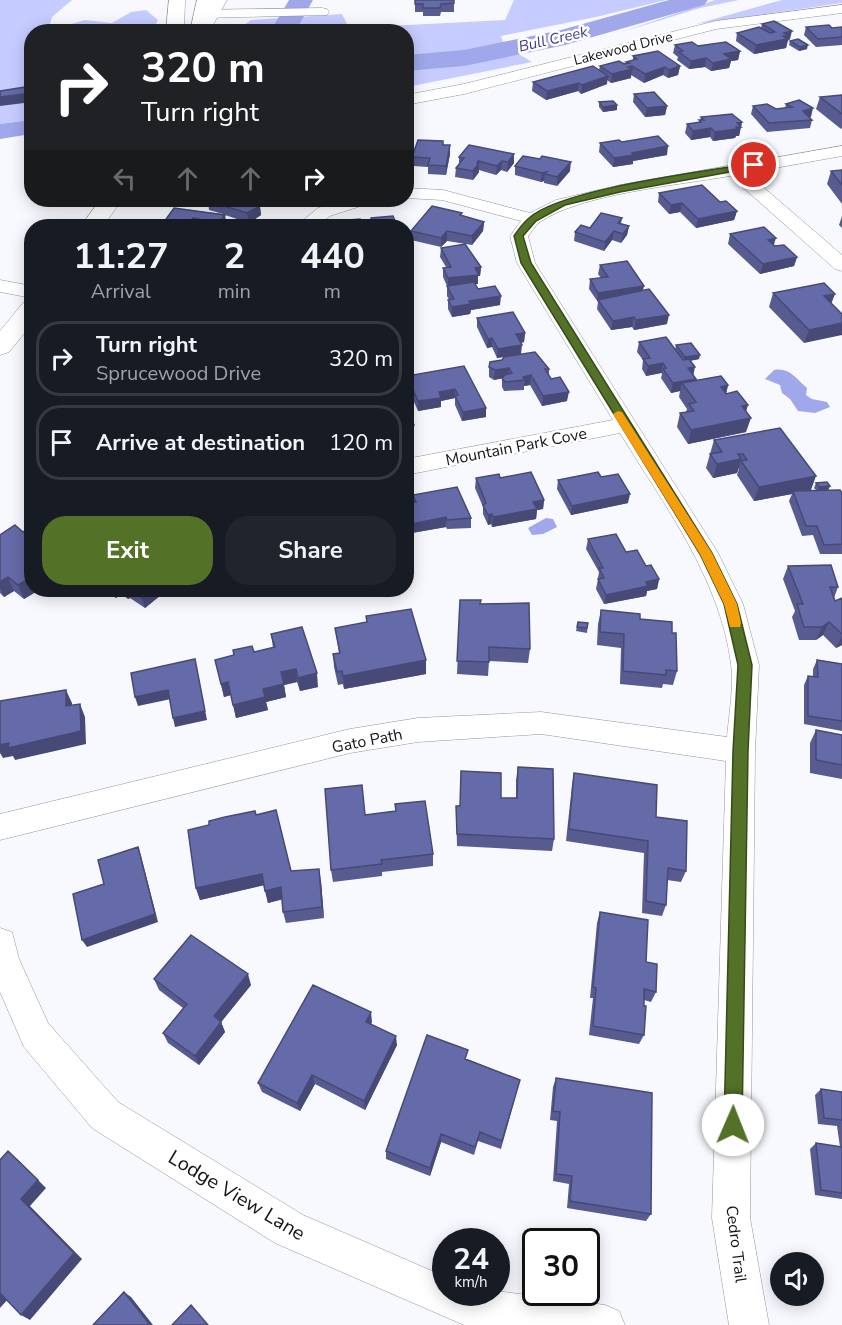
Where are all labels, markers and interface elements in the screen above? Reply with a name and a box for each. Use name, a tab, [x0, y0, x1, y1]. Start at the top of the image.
water label: Bull Creek	[517, 21, 590, 57]
street label: Lakewood Drive	[572, 27, 675, 70]
text: 320 m	[141, 40, 265, 97]
icon: right	[42, 48, 120, 126]
text: Turn right	[141, 94, 259, 131]
pin	[728, 139, 779, 190]
icon: arrive	[737, 148, 770, 181]
icon: left	[108, 162, 141, 195]
icon: ahead	[171, 162, 204, 195]
icon: ahead	[234, 162, 267, 195]
icon: right	[297, 162, 330, 195]
text: 11:27	[73, 232, 169, 281]
text: 2	[223, 232, 245, 281]
text: 440	[300, 232, 365, 281]
text: Arrival	[91, 278, 151, 305]
text: min	[218, 278, 251, 305]
text: m	[324, 278, 341, 305]
text: Turn right	[96, 330, 197, 360]
icon: right	[45, 342, 78, 375]
text: 320 m	[329, 344, 393, 374]
text: Sprucewood Drive	[96, 360, 261, 387]
street label: Mountain Park Cove	[444, 423, 589, 471]
icon: arrive	[45, 426, 78, 459]
text: Arrive at destination	[96, 428, 305, 458]
text: 120 m	[329, 428, 393, 458]
button: Exit	[42, 516, 213, 585]
button: Share	[225, 516, 396, 585]
street label: Gato Path	[330, 723, 404, 759]
position arrow	[701, 1093, 765, 1157]
street label: Lodge View Lane	[163, 1144, 310, 1247]
street label: Cedro Trail	[720, 1204, 752, 1284]
speed limit sign: 30	[522, 1228, 600, 1306]
text: 24	[453, 1239, 489, 1280]
map controls	[770, 1252, 824, 1306]
button: sound	[770, 1252, 824, 1306]
text: km/h	[454, 1272, 488, 1292]

